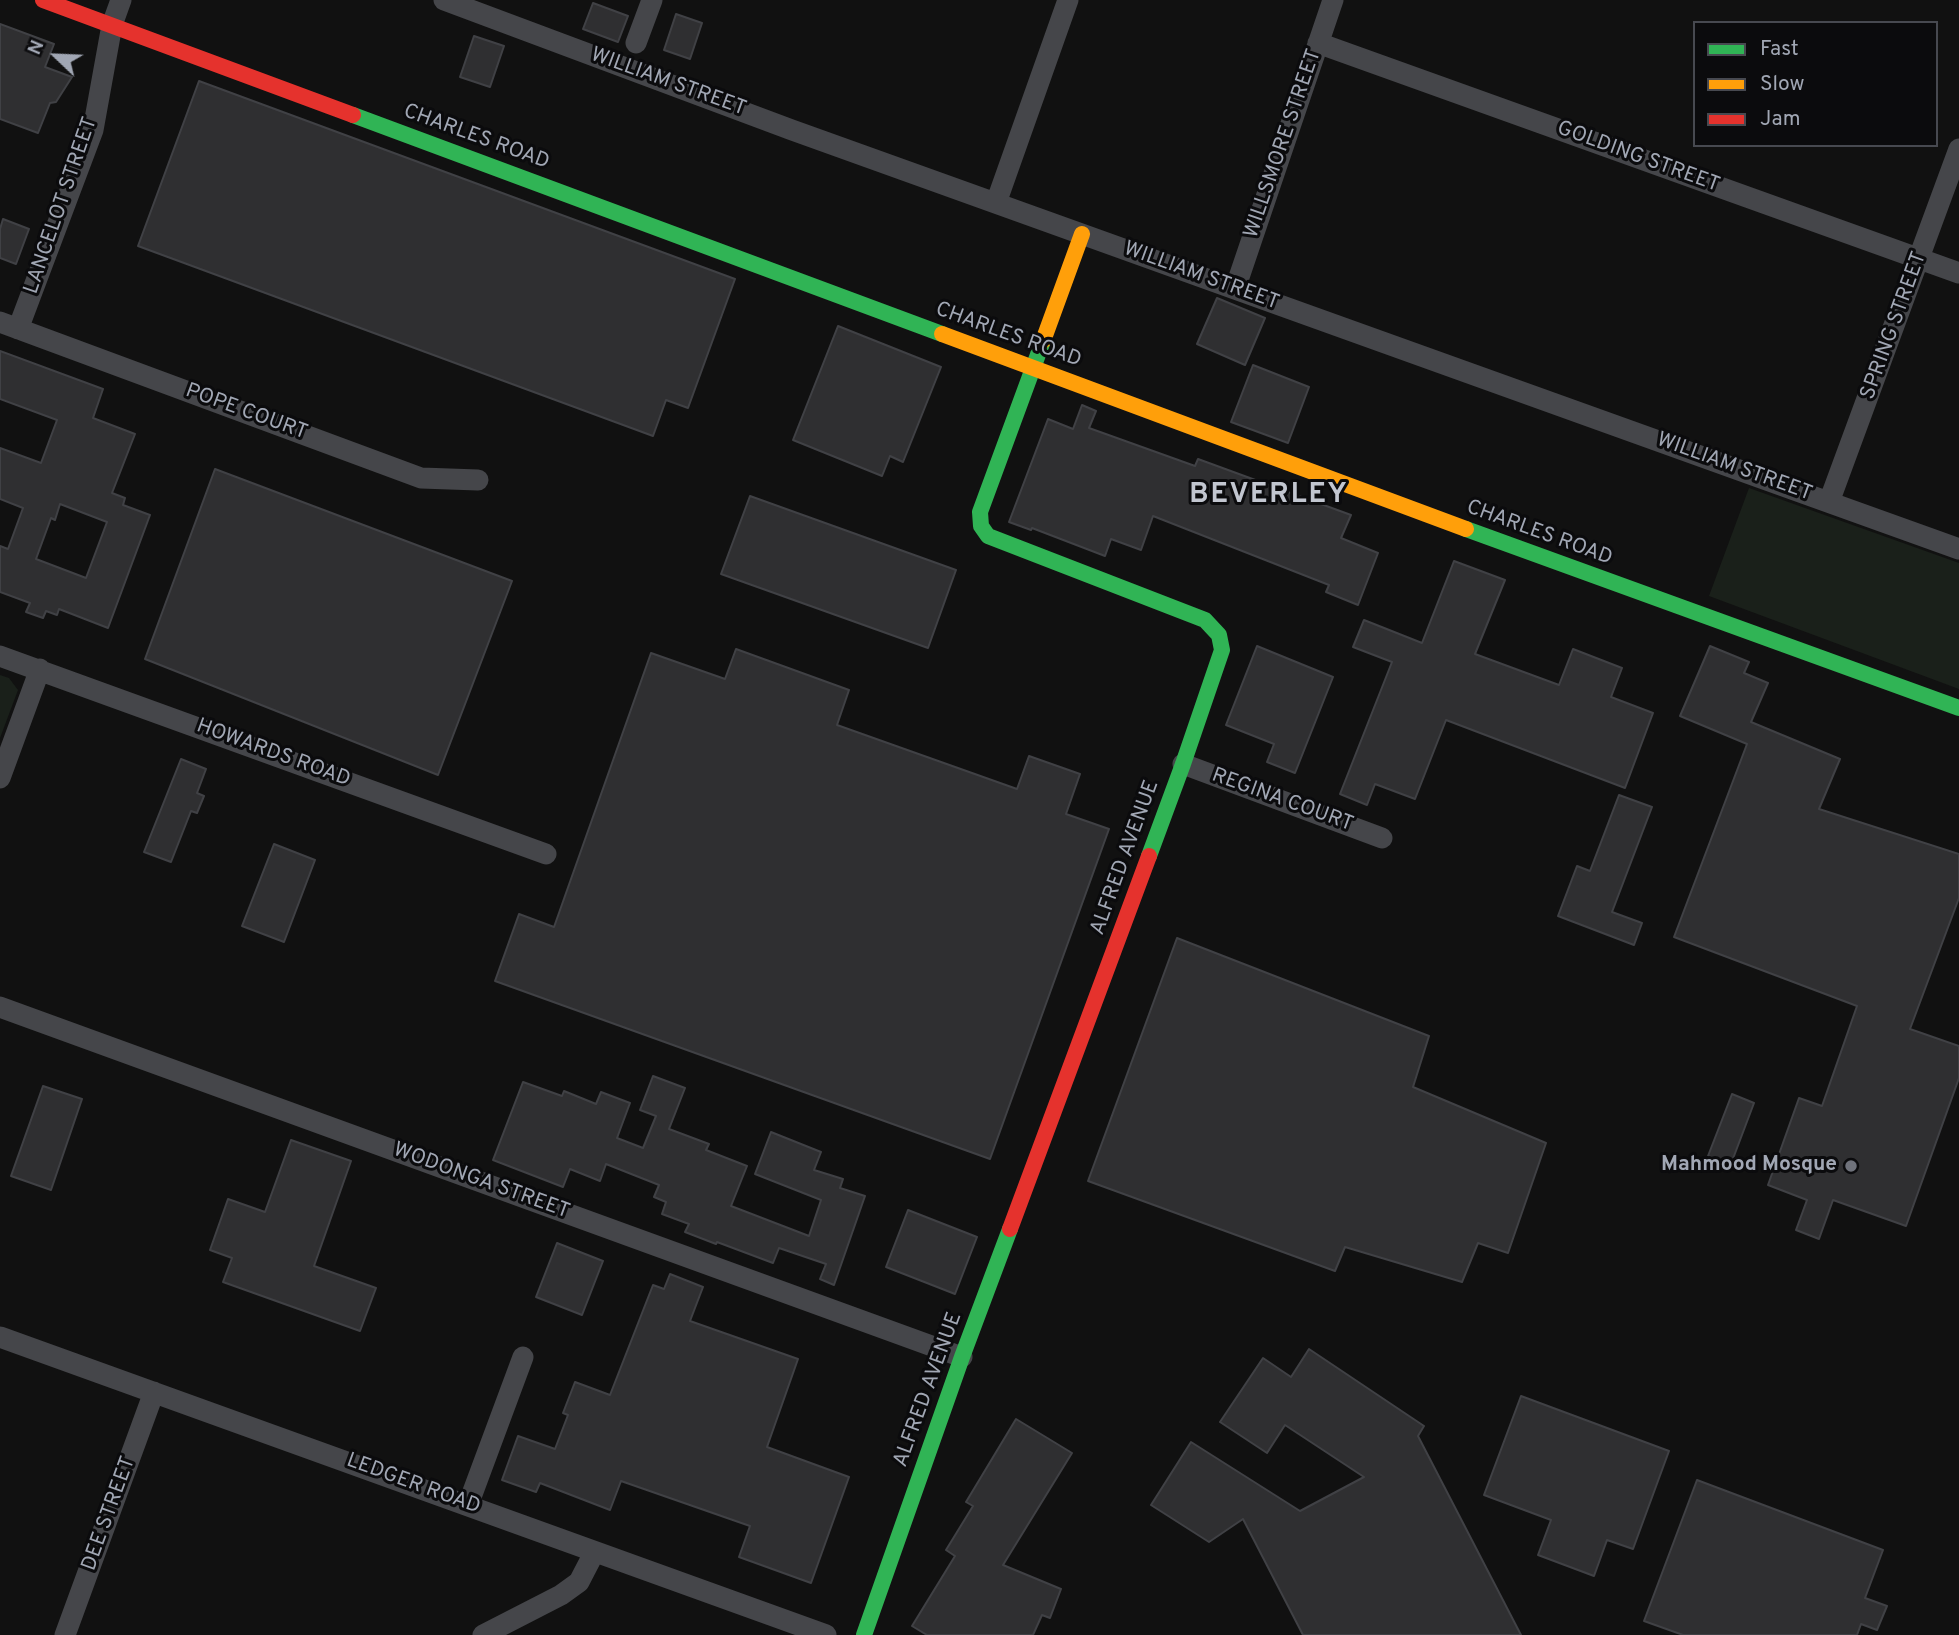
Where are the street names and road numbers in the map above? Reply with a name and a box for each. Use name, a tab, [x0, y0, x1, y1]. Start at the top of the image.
street label: WILLIAM STREET	[587, 43, 749, 123]
street label: WILLSMORE STREET	[1240, 46, 1328, 242]
street label: CHARLES ROAD	[400, 100, 552, 176]
street label: LANCELOT STREET	[20, 114, 104, 298]
street label: GOLDING STREET	[1553, 117, 1723, 199]
street label: WILLIAM STREET	[1120, 237, 1282, 317]
street label: SPRING STREET	[1857, 249, 1933, 403]
street label: CHARLES ROAD	[932, 298, 1084, 374]
street label: POPE COURT	[182, 379, 310, 447]
street label: WILLIAM STREET	[1653, 428, 1815, 508]
street label: CHARLES ROAD	[1463, 496, 1615, 572]
street label: HOWARDS ROAD	[192, 714, 354, 794]
street label: REGINA COURT	[1208, 764, 1356, 838]
street label: ALFRED AVENUE	[1086, 777, 1166, 939]
street label: WODONGA STREET	[389, 1138, 573, 1226]
street label: ALFRED AVENUE	[889, 1309, 969, 1471]
street label: LEDGER ROAD	[343, 1449, 483, 1521]
street label: DEE STREET	[78, 1453, 142, 1575]

